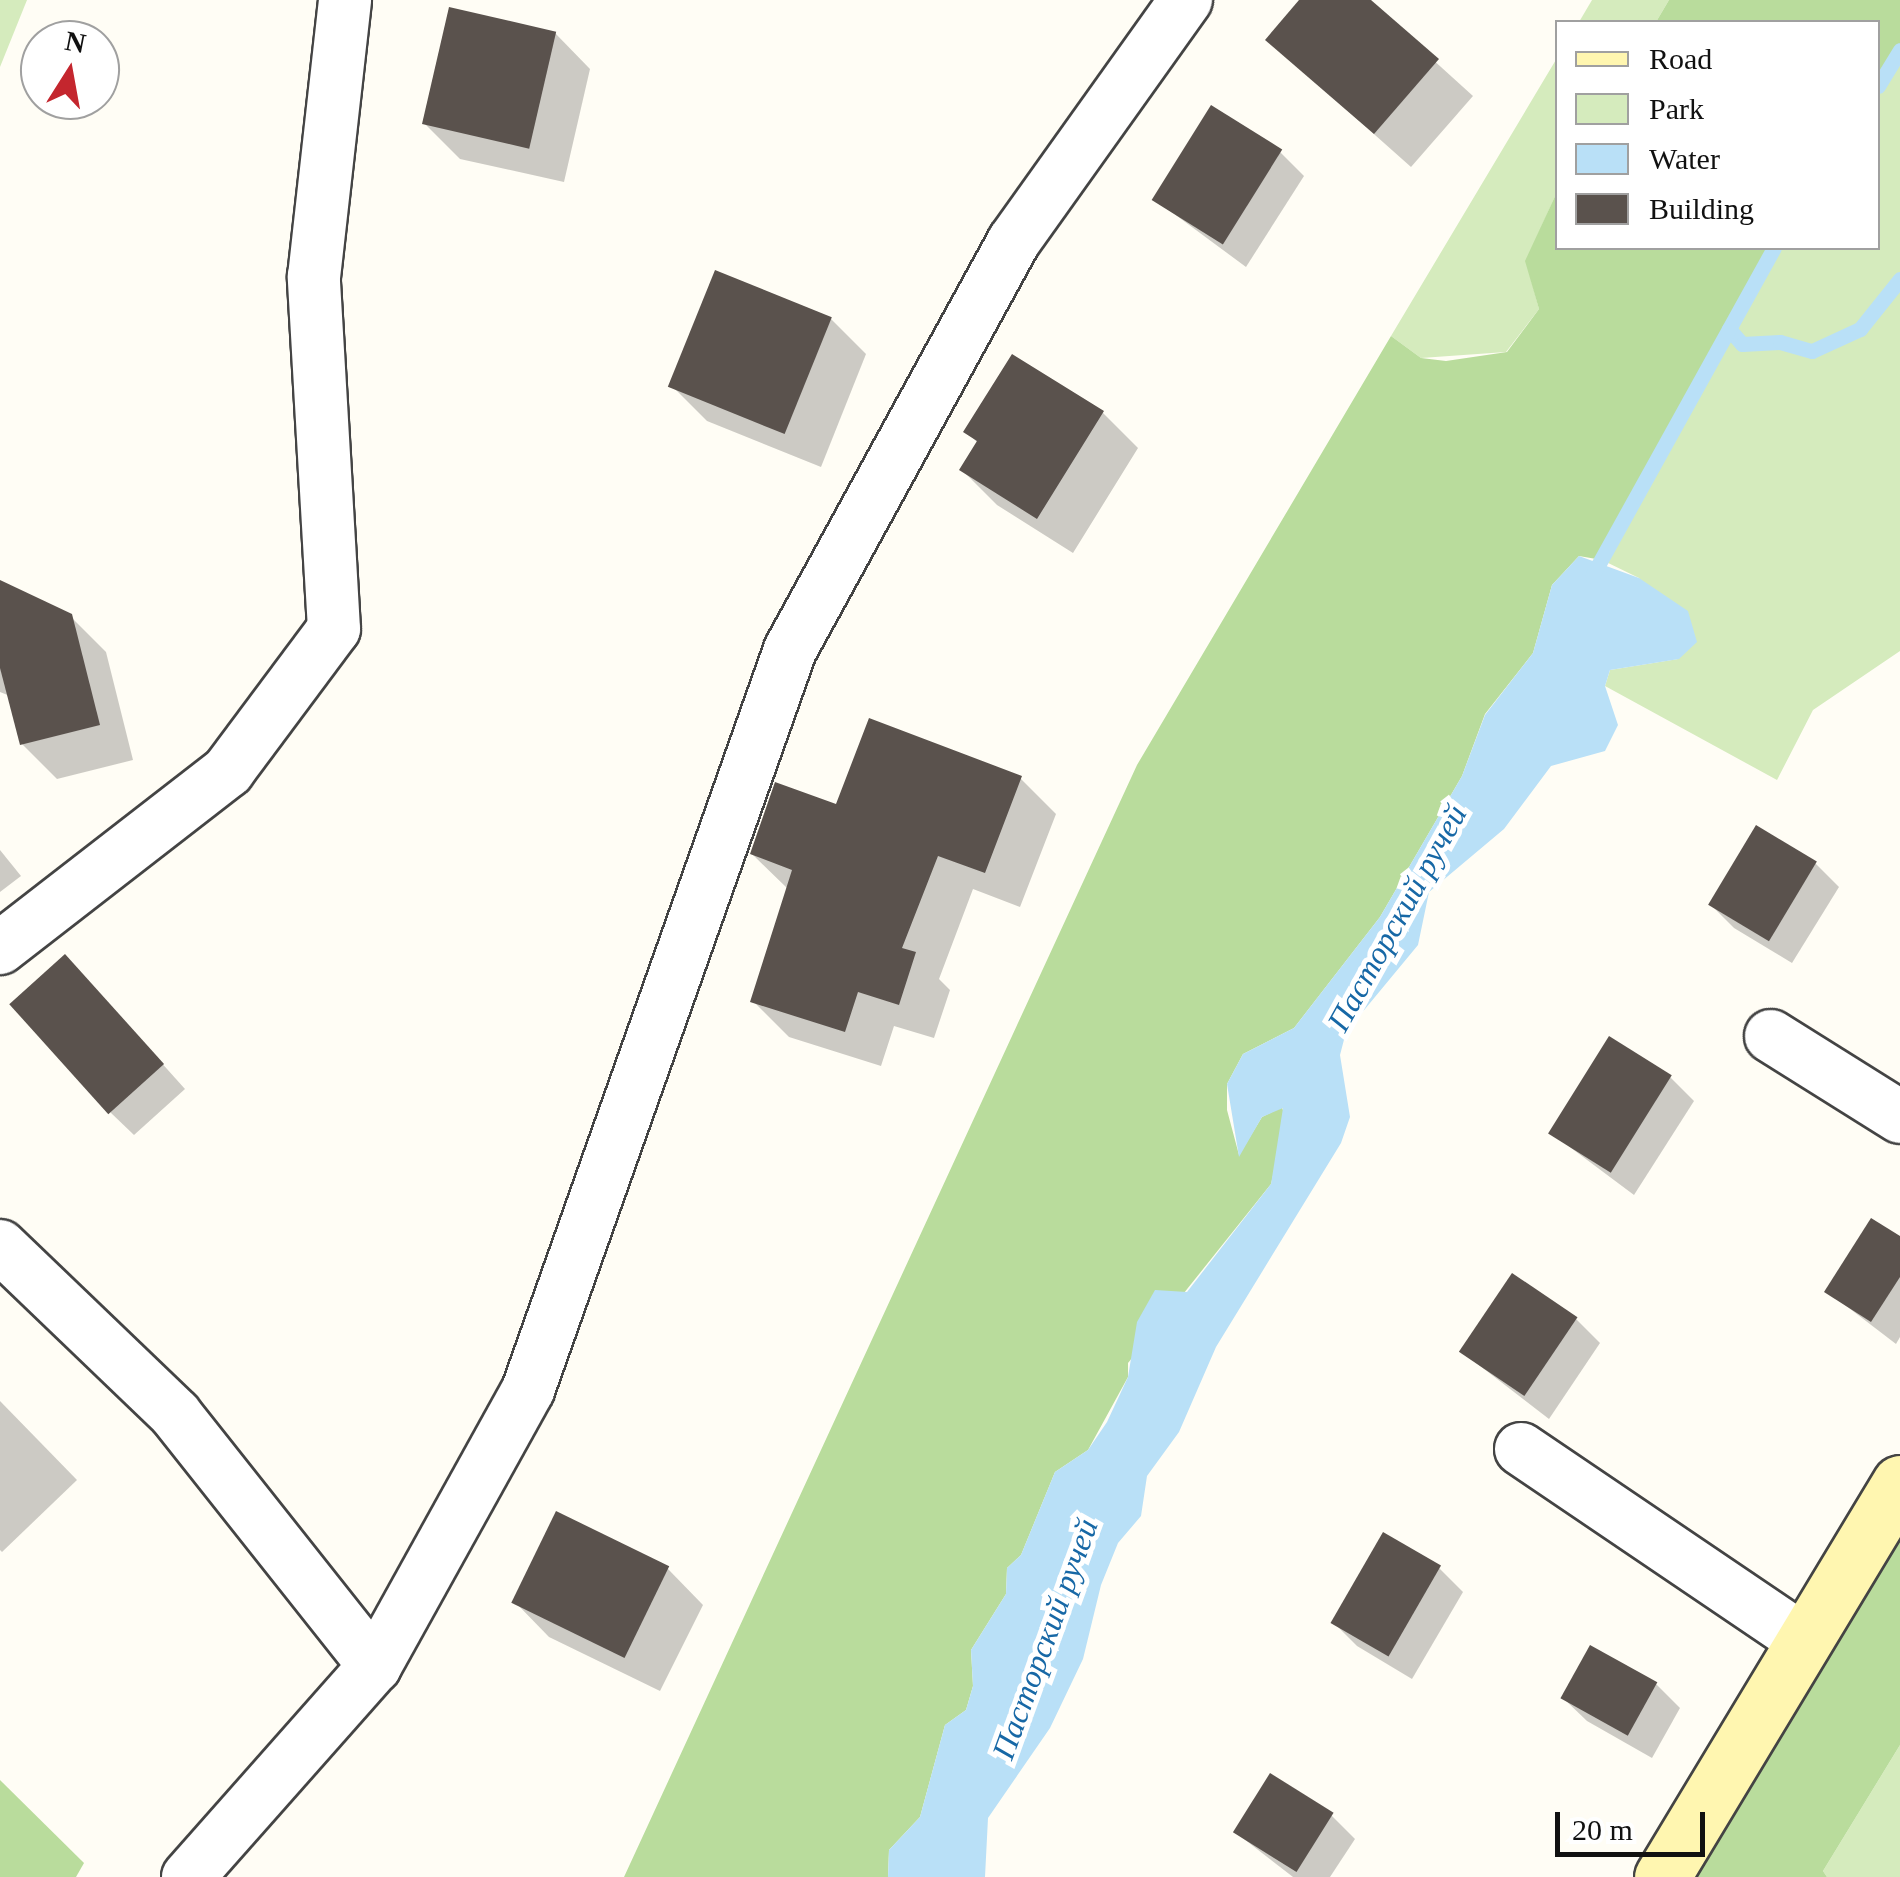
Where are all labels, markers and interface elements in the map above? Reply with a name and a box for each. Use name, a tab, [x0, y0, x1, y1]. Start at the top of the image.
north arrow	[20, 20, 120, 120]
legend	[1555, 20, 1880, 250]
text: N	[63, 25, 88, 59]
text: Road	[1649, 42, 1712, 75]
text: Park	[1649, 92, 1704, 125]
text: Water	[1649, 142, 1720, 175]
text: Building	[1649, 192, 1754, 225]
water label: Пасторский ручей	[1319, 798, 1475, 1038]
water label: Пасторский ручей	[984, 1514, 1106, 1764]
scale bar	[1560, 1792, 1710, 1854]
text: 20 m	[1572, 1813, 1633, 1846]

